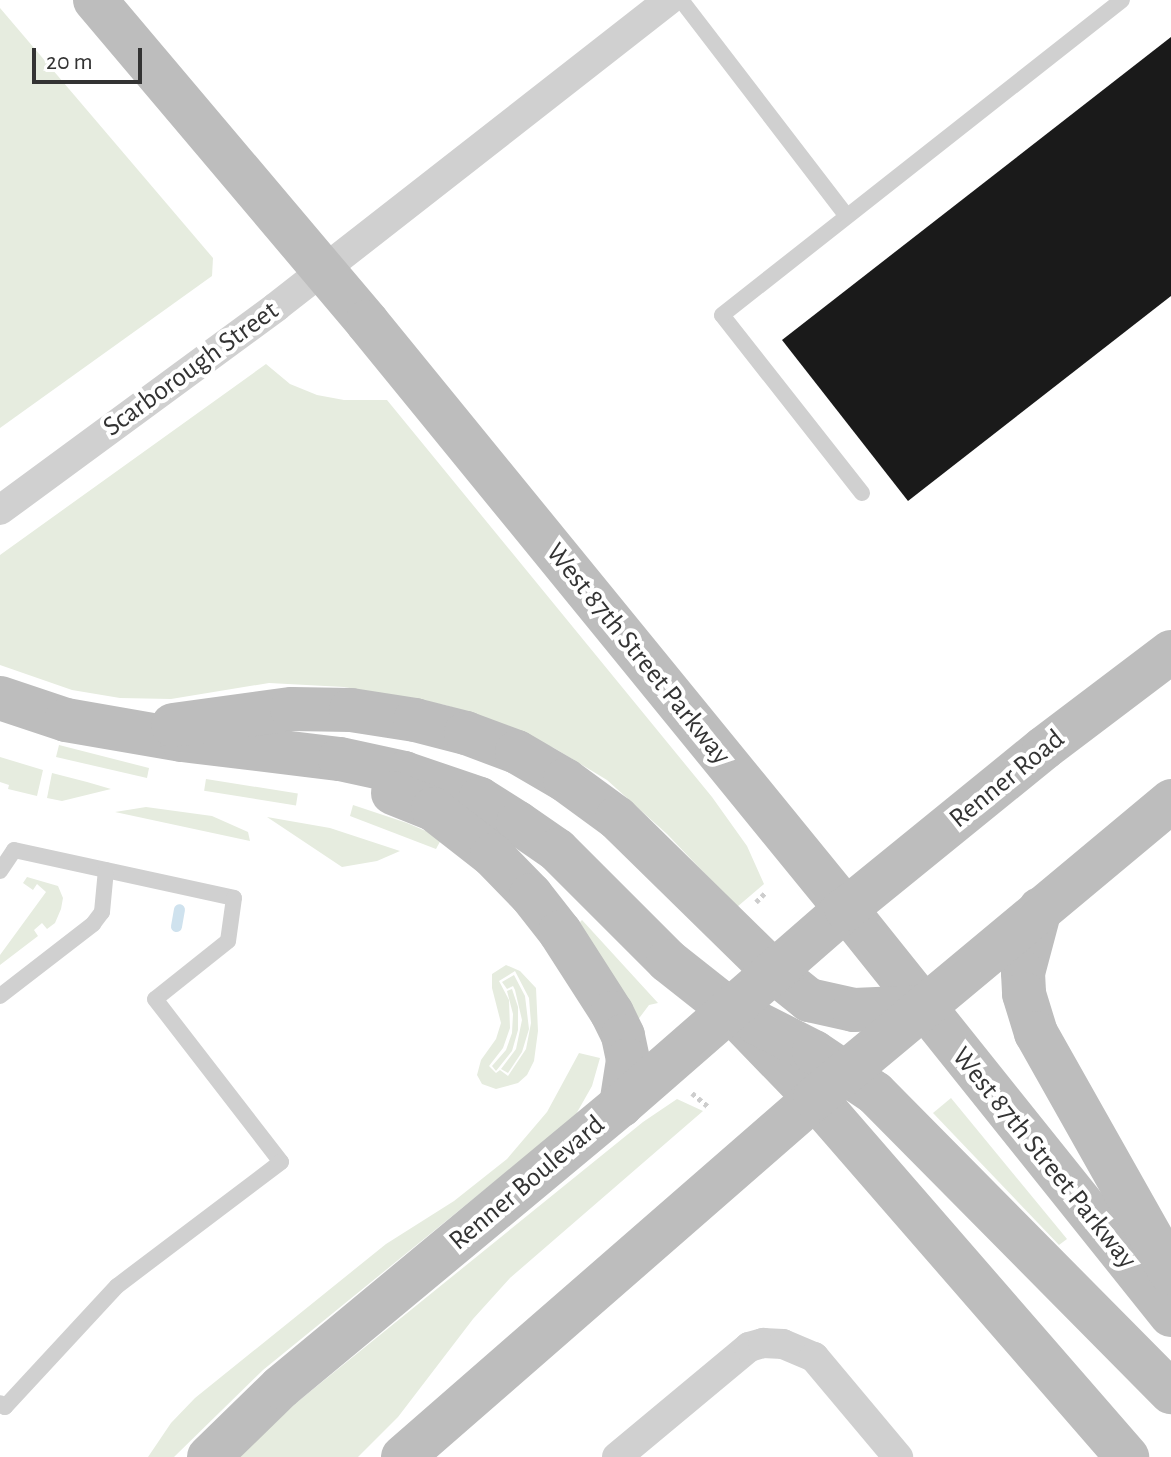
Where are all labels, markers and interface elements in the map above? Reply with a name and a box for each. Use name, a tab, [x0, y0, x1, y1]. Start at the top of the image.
scale bar	[36, 32, 146, 82]
text: 20 m	[46, 50, 93, 74]
street label: Scarborough Street	[97, 294, 285, 444]
street label: West 87th Street Parkway	[538, 536, 738, 772]
street label: Renner Road	[943, 722, 1071, 836]
street label: West 87th Street Parkway	[944, 1040, 1144, 1276]
street label: Renner Boulevard	[442, 1108, 612, 1258]

